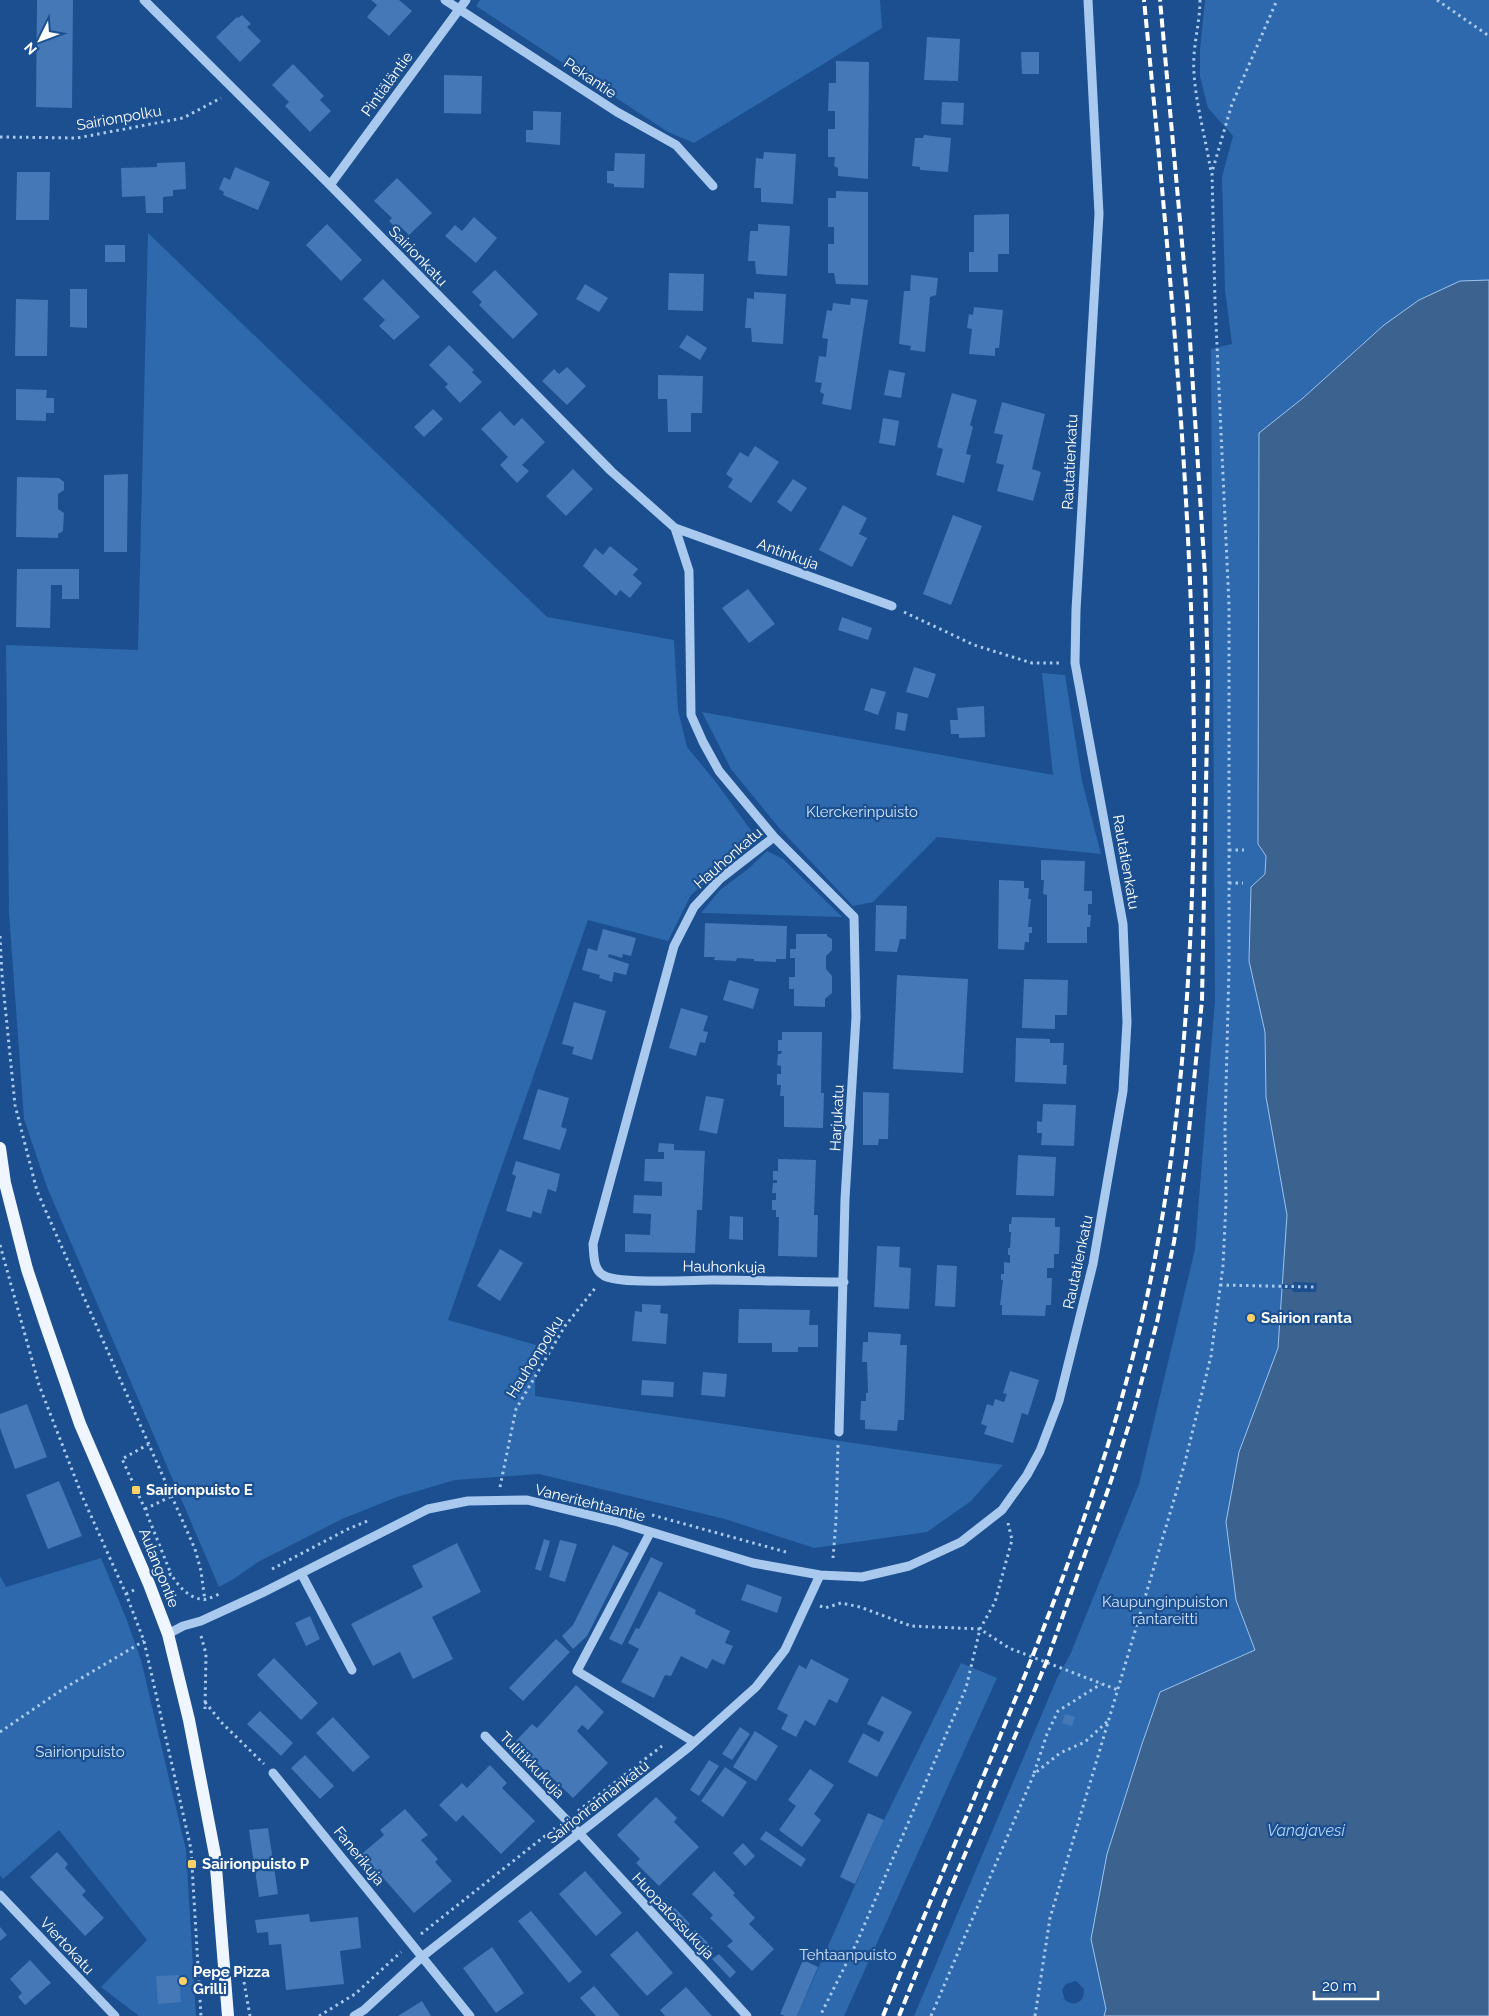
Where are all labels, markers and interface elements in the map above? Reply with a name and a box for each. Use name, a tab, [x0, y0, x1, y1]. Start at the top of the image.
north arrow	[15, 15, 65, 65]
text: N	[21, 39, 40, 58]
street label: Pintiäläntie	[357, 48, 417, 120]
street label: Pekantie	[560, 54, 620, 102]
street label: Sairionpolku	[75, 102, 163, 134]
street label: Sairionkatu	[385, 222, 451, 290]
street label: Rautatienkatu	[1059, 414, 1081, 510]
street label: Antinkuja	[755, 535, 821, 573]
park label: Klerckerinpuisto	[806, 803, 918, 821]
street label: Rautatienkatu	[1109, 813, 1143, 911]
street label: Hauhonkatu	[690, 823, 766, 893]
street label: Harjukatu	[826, 1084, 848, 1152]
street label: Rautatienkatu	[1059, 1213, 1097, 1311]
street label: Hauhonkuja	[682, 1257, 766, 1277]
place label: Sairion ranta	[1261, 1309, 1352, 1327]
street label: Hauhonpolku	[503, 1312, 567, 1401]
marker: Sairion ranta	[1245, 1312, 1257, 1324]
place label: Sairionpuisto E	[146, 1481, 253, 1499]
street label: Vaneritehtaantie	[533, 1481, 647, 1525]
marker: Sairionpuisto E	[130, 1484, 142, 1496]
street label: Aulangontie	[135, 1526, 183, 1610]
park label: Kaupunginpuiston rantareitti	[1102, 1593, 1228, 1628]
street label: Tulitikkukuja	[496, 1728, 568, 1802]
park label: Sairionpuisto	[35, 1743, 125, 1761]
street label: Sairionrannankatu	[543, 1757, 653, 1847]
water label: Vanajavesi	[1267, 1821, 1345, 1840]
street label: Fanerikuja	[330, 1823, 388, 1889]
place label: Sairionpuisto P	[202, 1855, 310, 1873]
marker: Sairionpuisto P	[186, 1858, 198, 1870]
street label: Huopatossukuja	[628, 1869, 718, 1963]
street label: Viertokatu	[36, 1914, 98, 1978]
park label: Tehtaanpuisto	[799, 1946, 897, 1964]
place label: Pepe Pizza Grilli	[193, 1963, 270, 1998]
scale bar	[1314, 1968, 1378, 2000]
marker: Pepe Pizza Grilli	[177, 1975, 189, 1987]
text: 20 m	[1322, 1977, 1357, 1995]

